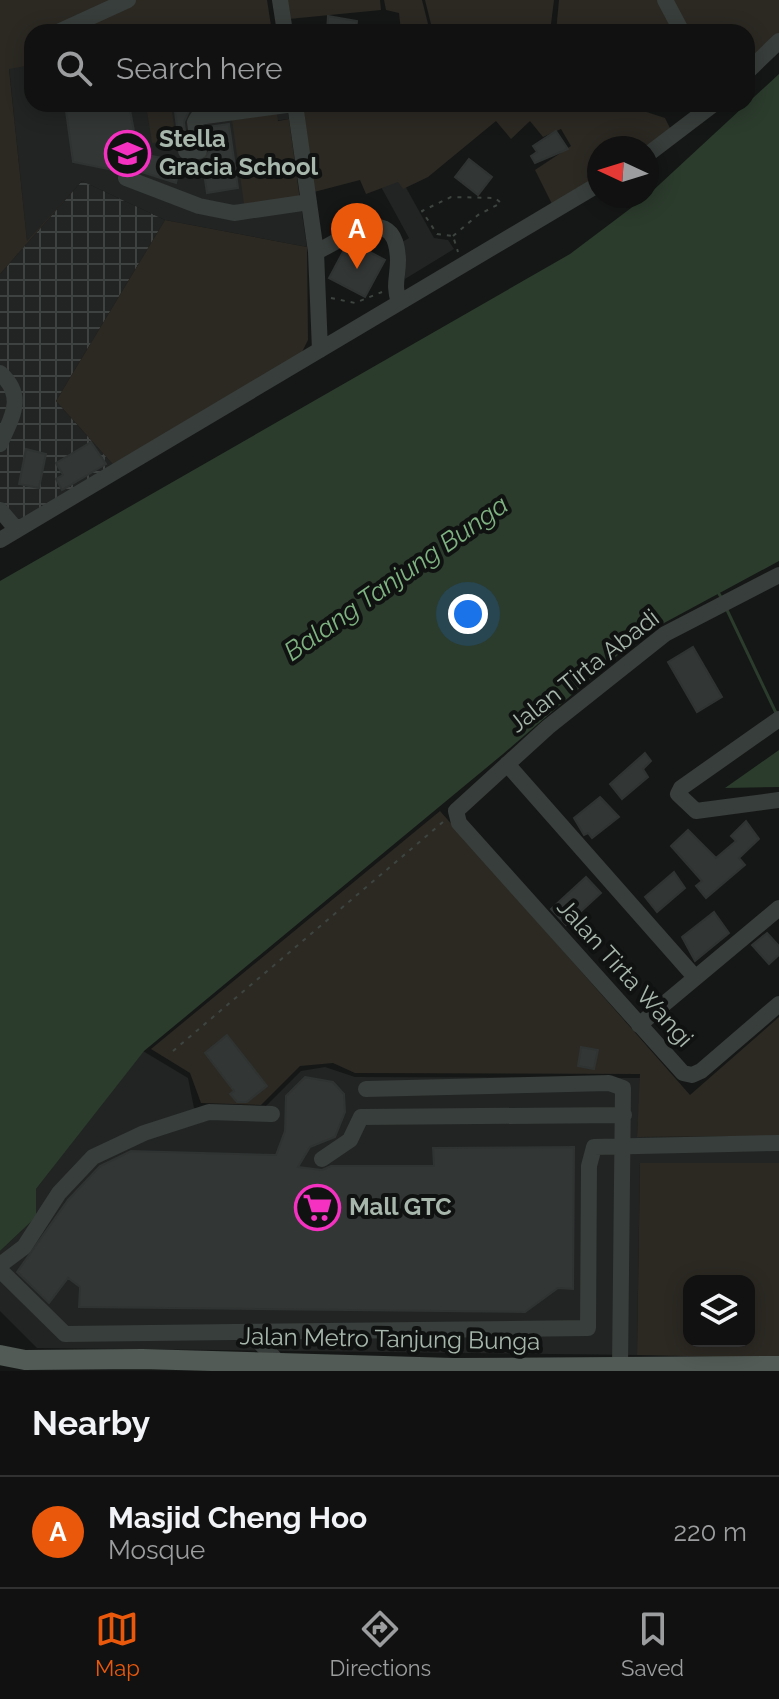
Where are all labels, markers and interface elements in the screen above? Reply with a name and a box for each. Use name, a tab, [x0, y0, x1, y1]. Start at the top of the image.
search box	[24, 24, 755, 112]
icon: search	[52, 46, 96, 90]
text: Search here	[116, 51, 283, 86]
place label: Stella Gracia School	[159, 124, 318, 181]
school or university icon: Stella Gracia School	[104, 129, 152, 177]
north arrow	[587, 136, 659, 208]
pin: A	[331, 203, 383, 269]
water label: Balang Tanjung Bunga	[278, 489, 514, 667]
your location	[448, 594, 488, 634]
street label: Jalan Tirta Abadi	[503, 603, 665, 738]
street label: Jalan Tirta Wangi	[551, 893, 699, 1053]
supermarket icon: Mall GTC	[294, 1183, 342, 1231]
place label: Mall GTC	[349, 1192, 452, 1221]
map controls	[683, 1275, 755, 1347]
button: layers	[683, 1275, 755, 1347]
street label: Jalan Metro Tanjung Bunga	[239, 1321, 541, 1356]
text: Nearby	[32, 1403, 150, 1443]
text: Masjid Cheng Hoo	[108, 1500, 367, 1535]
text: A	[49, 1517, 67, 1547]
text: 220 m	[673, 1517, 747, 1547]
text: Mosque	[108, 1535, 205, 1565]
tab: Map	[95, 1607, 140, 1681]
tab: Directions	[330, 1607, 431, 1681]
tab: Saved	[621, 1607, 684, 1681]

